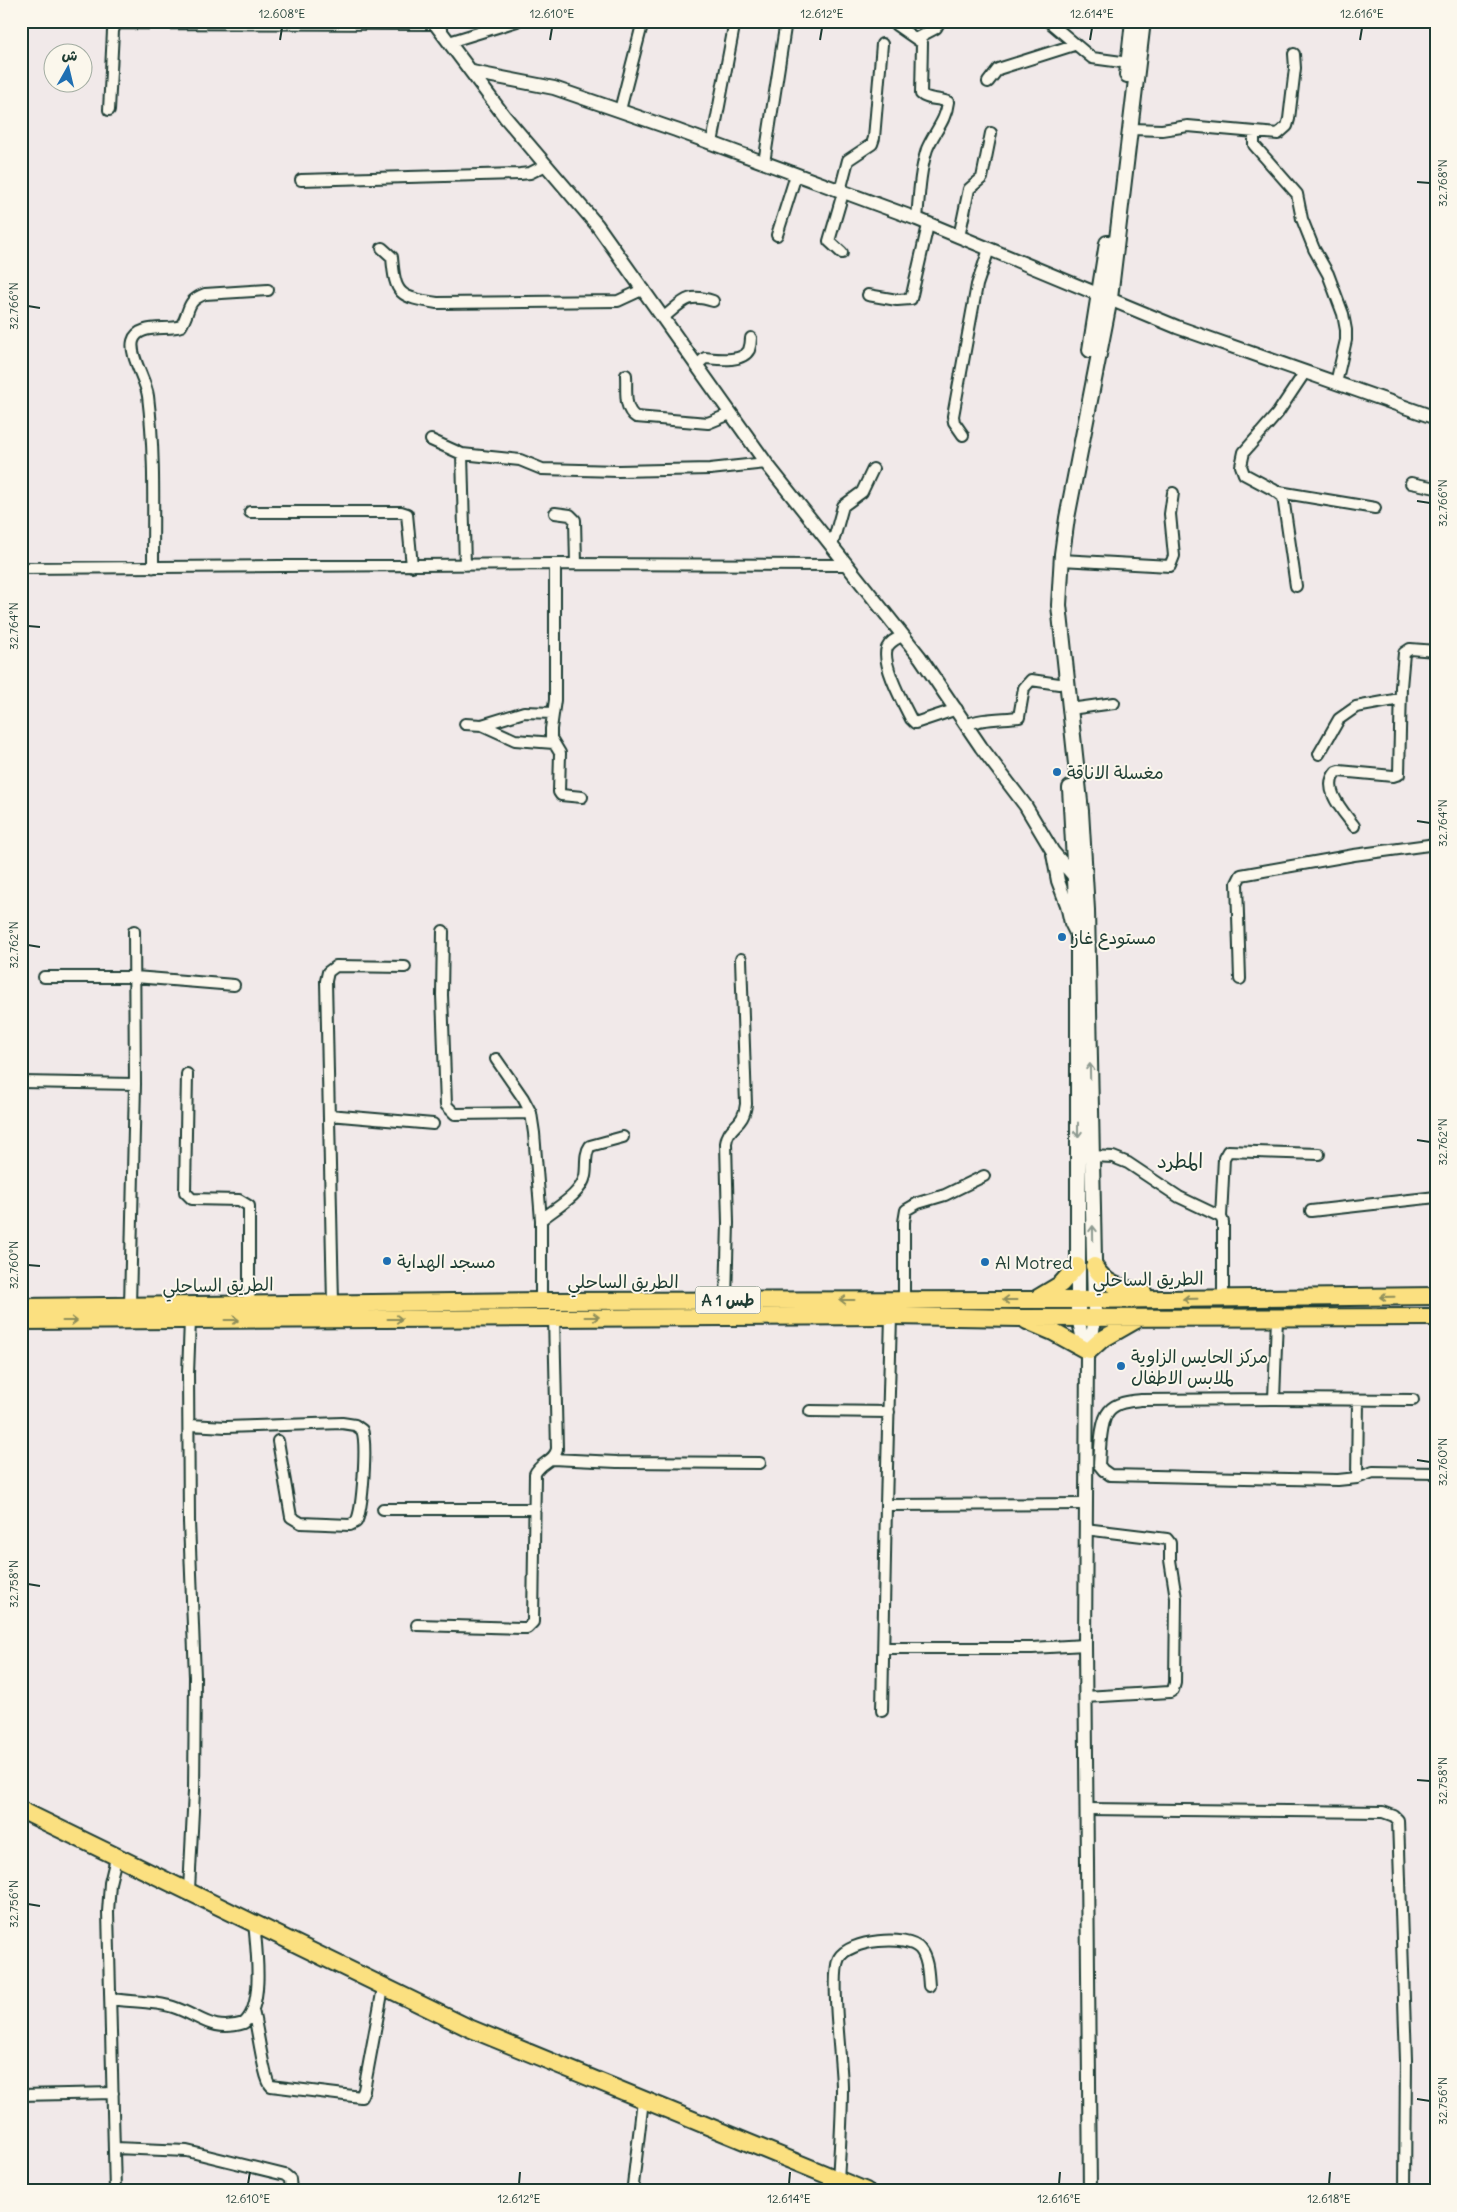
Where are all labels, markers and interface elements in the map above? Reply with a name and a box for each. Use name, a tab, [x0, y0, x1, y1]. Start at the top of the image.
text: 12.608°E	[259, 6, 305, 21]
text: 12.610°E	[530, 6, 574, 21]
text: 12.612°E	[800, 6, 844, 21]
text: 12.614°E	[1070, 6, 1114, 21]
text: 12.616°E	[1340, 6, 1384, 21]
north arrow	[42, 42, 92, 92]
text: ش	[61, 45, 79, 65]
text: 32.768°N	[1435, 159, 1450, 207]
text: 32.766°N	[6, 282, 21, 330]
text: 32.766°N	[1435, 479, 1450, 527]
text: 32.764°N	[6, 602, 21, 650]
place label: مغسلة الاناقة	[1067, 761, 1164, 784]
marker: مغسلة الاناقة	[1051, 766, 1063, 778]
text: 32.764°N	[1435, 799, 1450, 847]
text: 32.762°N	[6, 921, 21, 969]
place label: مستودع غاز	[1070, 926, 1156, 950]
marker: مستودع غاز	[1056, 931, 1068, 943]
one-way arrow	[1085, 1063, 1095, 1080]
text: 32.762°N	[1435, 1118, 1450, 1166]
one-way arrow	[1073, 1122, 1083, 1138]
district label: المطرد	[1157, 1148, 1203, 1173]
one-way arrow	[1088, 1226, 1098, 1242]
text: 32.760°N	[6, 1241, 21, 1289]
place label: مسجد الهداية	[397, 1250, 496, 1273]
place label: Al Motred	[995, 1251, 1073, 1274]
marker: مسجد الهداية	[381, 1255, 393, 1267]
marker: Al Motred	[979, 1256, 991, 1268]
street label: الطريق الساحلي	[1092, 1267, 1204, 1296]
street label: الطريق الساحلي	[567, 1270, 679, 1298]
street label: الطريق الساحلي	[162, 1273, 274, 1302]
road number: A 1 طس	[696, 1286, 760, 1314]
one-way arrow	[1379, 1292, 1395, 1301]
one-way arrow	[1182, 1294, 1198, 1304]
one-way arrow	[839, 1295, 856, 1305]
one-way arrow	[1002, 1295, 1018, 1305]
one-way arrow	[584, 1313, 600, 1322]
one-way arrow	[386, 1314, 403, 1324]
one-way arrow	[224, 1315, 240, 1325]
one-way arrow	[62, 1316, 78, 1326]
place label: مركز الحايس الزاوية لملابس الاطفال	[1131, 1345, 1268, 1389]
marker: مركز الحايس الزاوية لملابس الاطفال	[1115, 1360, 1127, 1372]
text: 32.760°N	[1435, 1438, 1450, 1486]
text: 32.758°N	[6, 1560, 21, 1608]
text: 32.758°N	[1435, 1757, 1450, 1805]
text: 32.756°N	[6, 1880, 21, 1928]
text: 32.756°N	[1435, 2077, 1450, 2125]
text: 12.610°E	[226, 2191, 270, 2206]
text: 12.612°E	[497, 2191, 541, 2206]
text: 12.614°E	[767, 2191, 811, 2206]
text: 12.616°E	[1037, 2191, 1081, 2206]
text: 12.618°E	[1307, 2191, 1351, 2206]

